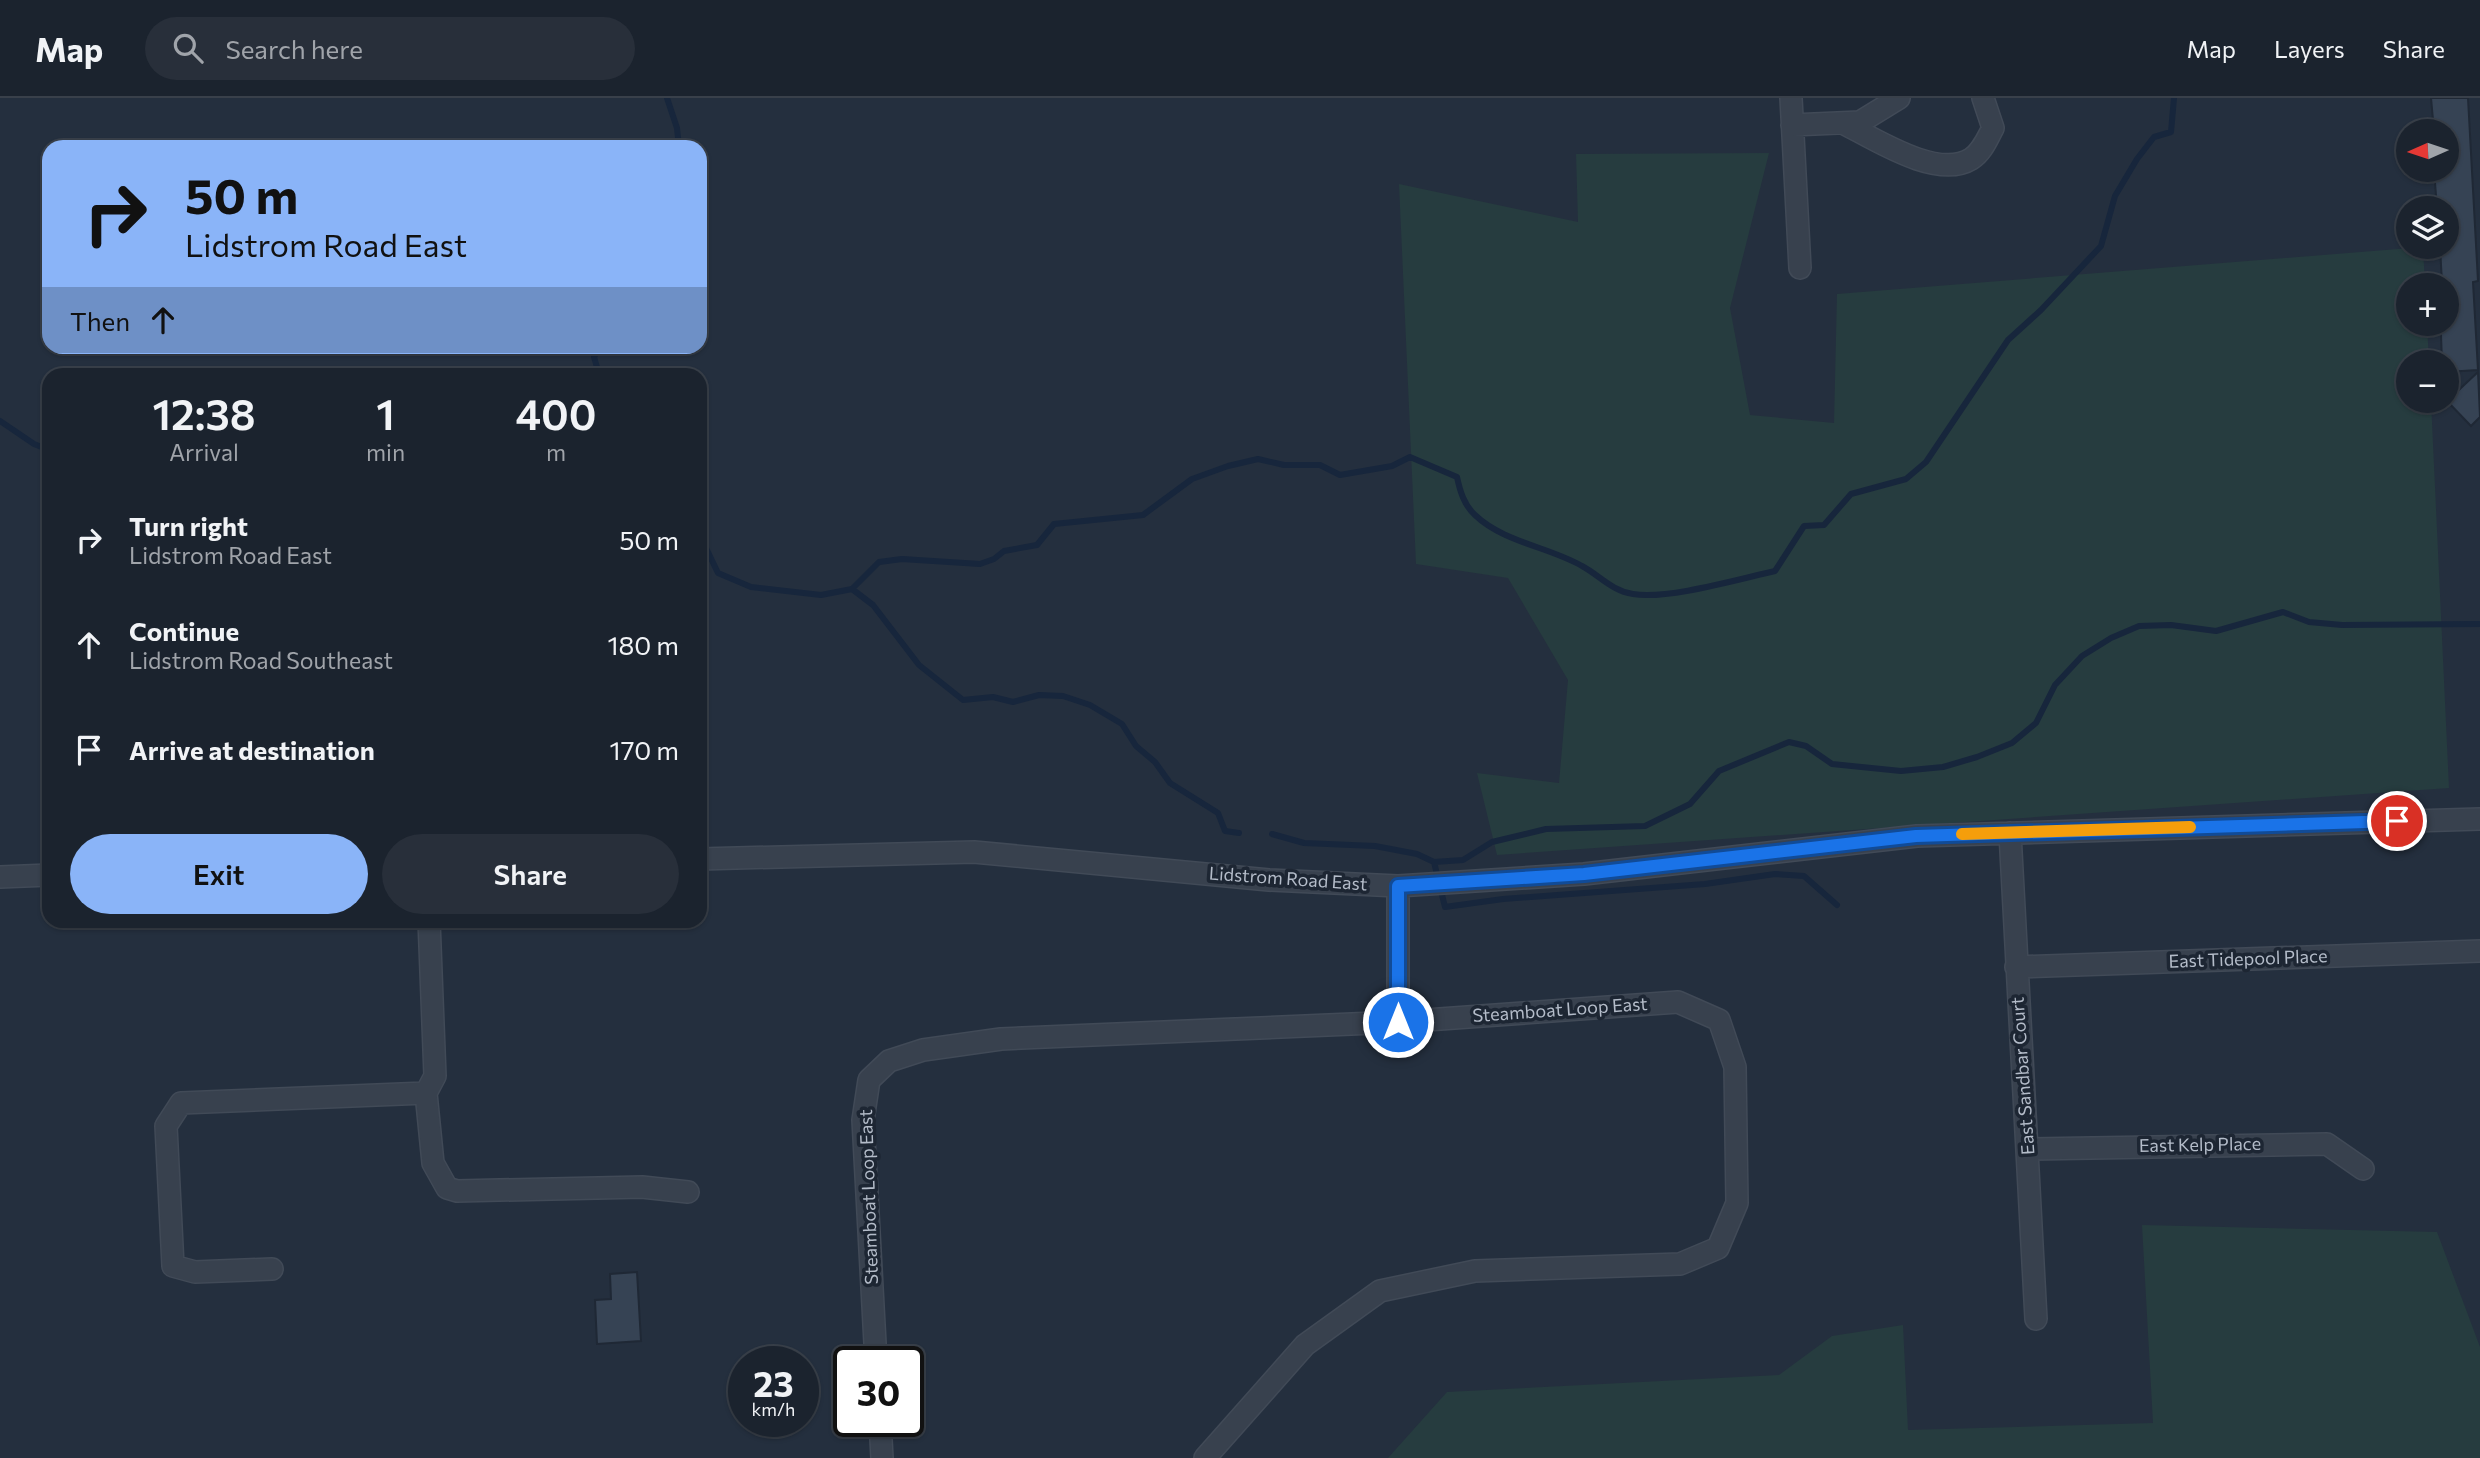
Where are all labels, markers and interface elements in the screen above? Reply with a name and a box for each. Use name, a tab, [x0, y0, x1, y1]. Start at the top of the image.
search box	[145, 17, 635, 80]
text: Map	[35, 28, 103, 69]
icon: search	[169, 29, 207, 67]
text: Search here	[225, 33, 363, 64]
text: Map	[2187, 34, 2236, 63]
text: Layers	[2274, 34, 2345, 63]
text: Share	[2383, 34, 2445, 63]
north arrow	[2396, 119, 2459, 182]
map controls	[2396, 119, 2459, 413]
text: 50 m	[185, 164, 298, 224]
icon: right	[70, 168, 161, 259]
button: layers	[2396, 196, 2459, 259]
text: Lidstrom Road East	[185, 224, 467, 264]
button: +	[2396, 273, 2459, 336]
icon: ahead	[144, 301, 182, 339]
text: Then	[70, 305, 130, 336]
button: −	[2396, 350, 2459, 413]
text: 12:38	[152, 387, 256, 439]
text: 1	[376, 387, 395, 439]
text: 400	[516, 387, 597, 439]
text: Arrival	[169, 438, 239, 466]
text: min	[366, 438, 405, 466]
text: m	[546, 438, 566, 466]
text: Turn right	[129, 510, 248, 541]
icon: right	[70, 521, 108, 559]
text: 50 m	[619, 524, 679, 555]
text: Lidstrom Road East	[129, 541, 332, 569]
text: Continue	[129, 615, 239, 646]
icon: ahead	[70, 626, 108, 664]
text: 180 m	[607, 629, 679, 660]
text: Lidstrom Road Southeast	[129, 646, 393, 674]
icon: arrive	[70, 731, 108, 769]
text: Arrive at destination	[129, 734, 375, 765]
text: 170 m	[610, 734, 679, 765]
pin	[2367, 791, 2427, 851]
icon: arrive	[2378, 802, 2416, 840]
button: Exit	[70, 834, 368, 914]
button: Share	[382, 834, 679, 914]
street label: Lidstrom Road East	[1208, 861, 1368, 895]
street label: East Tidepool Place	[2168, 944, 2328, 972]
position arrow	[1361, 985, 1435, 1059]
street label: Steamboat Loop East	[1472, 992, 1648, 1026]
street label: East Sandbar Court	[2006, 996, 2038, 1156]
street label: Steamboat Loop East	[854, 1109, 882, 1285]
street label: East Kelp Place	[2139, 1132, 2261, 1156]
speed limit sign: 30	[833, 1346, 924, 1437]
text: 23	[753, 1361, 794, 1404]
text: km/h	[752, 1398, 795, 1420]

